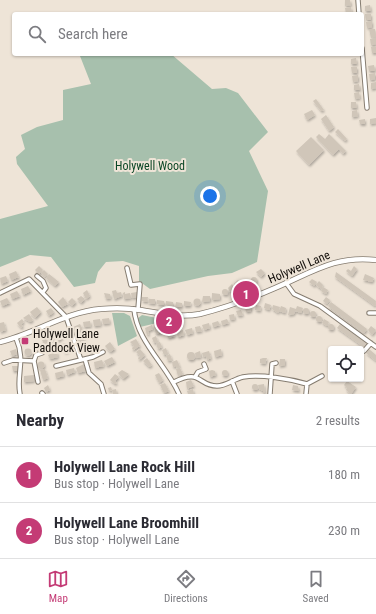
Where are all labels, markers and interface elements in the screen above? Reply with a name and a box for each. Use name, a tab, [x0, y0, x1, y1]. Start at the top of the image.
search box	[12, 12, 364, 56]
icon: search	[26, 23, 48, 45]
text: Search here	[58, 25, 128, 43]
park label: Holywell Wood	[115, 159, 185, 173]
your location	[200, 186, 220, 206]
street label: Holywell Lane	[266, 248, 332, 286]
pin: 1	[233, 279, 259, 309]
pin: 2	[156, 306, 182, 336]
place label: Holywell Lane Paddock View	[33, 327, 100, 355]
marker: Holywell Lane Paddock View	[20, 336, 30, 346]
map controls	[328, 346, 364, 382]
button: locate	[328, 346, 364, 382]
text: Nearby	[16, 410, 64, 430]
text: 2 results	[316, 413, 360, 428]
text: Holywell Lane Rock Hill	[54, 458, 195, 476]
text: 1	[26, 467, 32, 482]
text: 180 m	[328, 467, 360, 482]
text: Bus stop · Holywell Lane	[54, 476, 179, 491]
text: Holywell Lane Broomhill	[54, 514, 199, 532]
text: 2	[26, 523, 32, 538]
text: 230 m	[328, 523, 360, 538]
text: Bus stop · Holywell Lane	[54, 532, 179, 547]
tab: Map	[47, 568, 69, 605]
tab: Directions	[164, 568, 208, 605]
tab: Saved	[303, 568, 329, 605]

